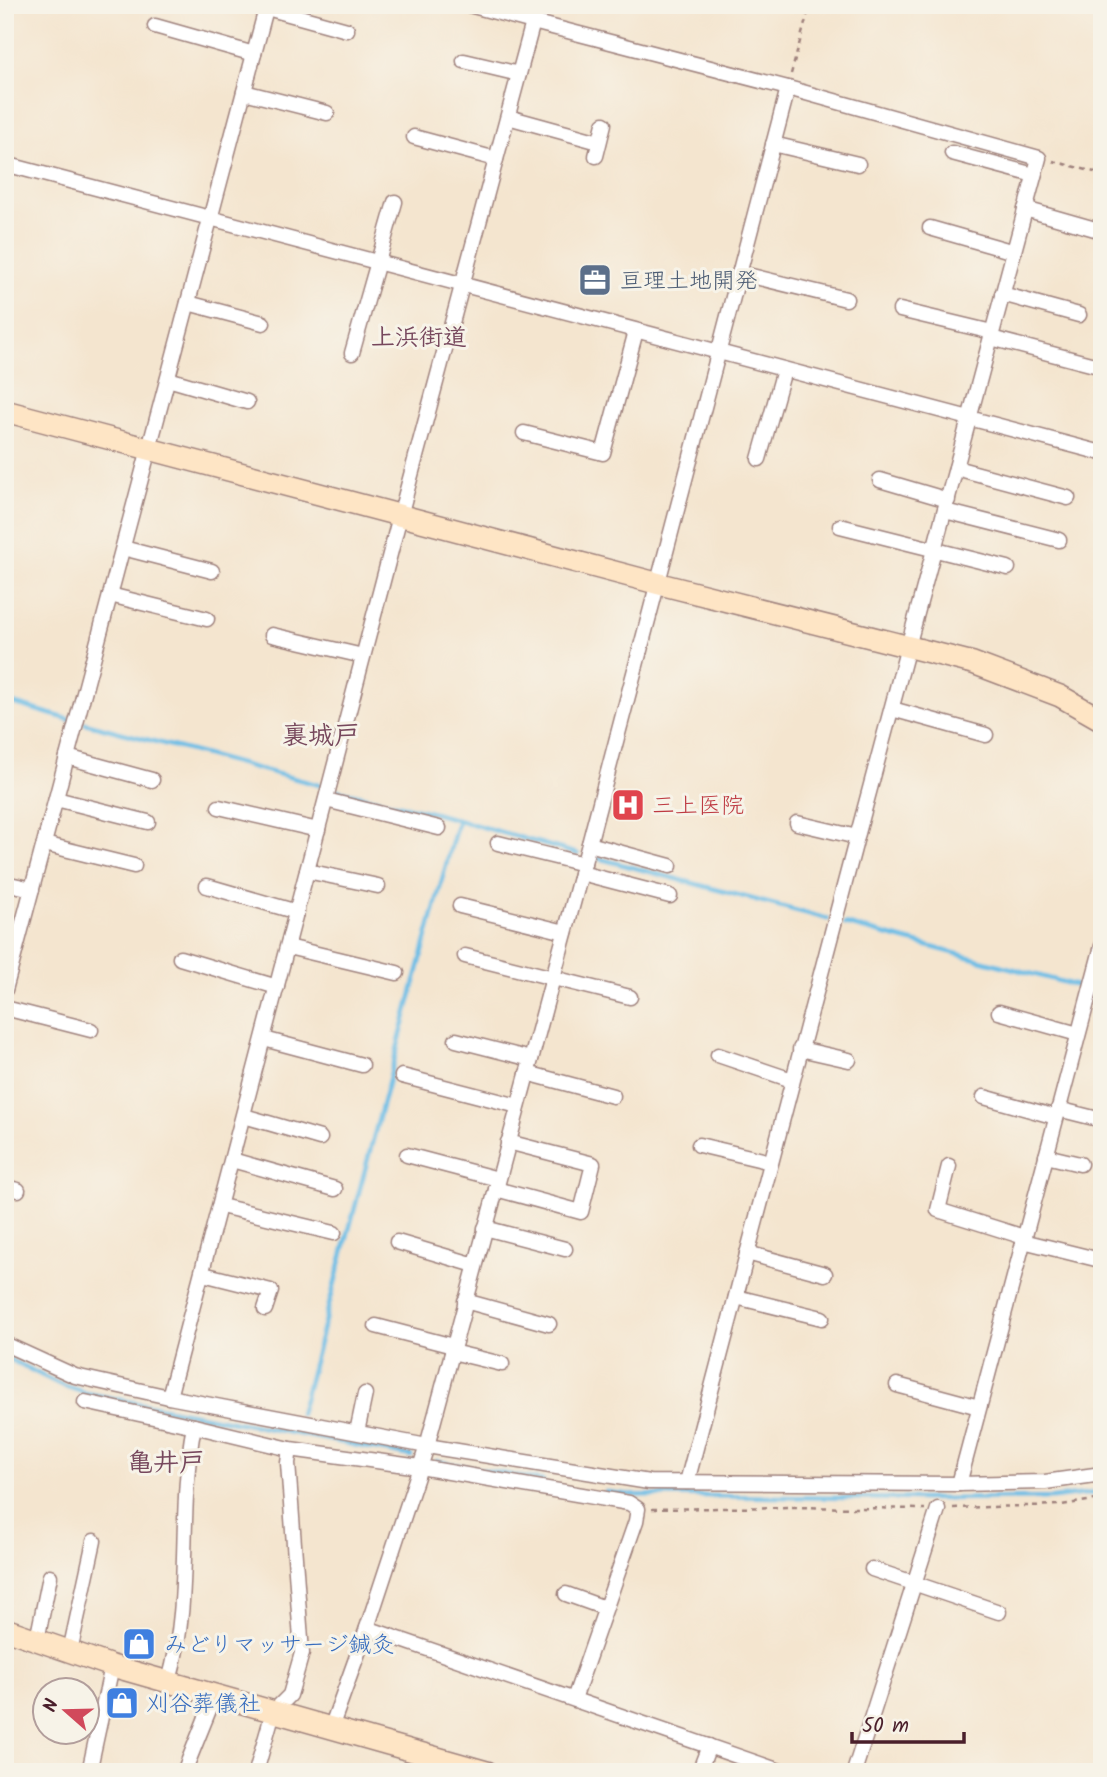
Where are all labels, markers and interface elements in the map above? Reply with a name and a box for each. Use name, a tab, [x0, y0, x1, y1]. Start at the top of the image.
office icon: 亘理土地開発	[576, 261, 614, 299]
place label: 亘理土地開発	[620, 264, 758, 300]
district label: 上浜街道	[371, 319, 467, 358]
district label: 裏城戸	[282, 716, 360, 758]
hospital icon: 三上医院	[609, 786, 647, 824]
place label: 三上医院	[652, 789, 744, 825]
district label: 亀井戸	[127, 1443, 205, 1485]
shop icon: みどりマッサージ鍼灸	[120, 1625, 158, 1663]
place label: みどりマッサージ鍼灸	[164, 1628, 394, 1664]
north arrow	[32, 1676, 102, 1746]
shop icon: 刈谷葬儀社	[103, 1684, 141, 1722]
place label: 刈谷葬儀社	[146, 1687, 261, 1723]
text: N	[36, 1695, 68, 1717]
scale bar	[852, 1700, 964, 1744]
text: 50 m	[862, 1710, 909, 1743]

